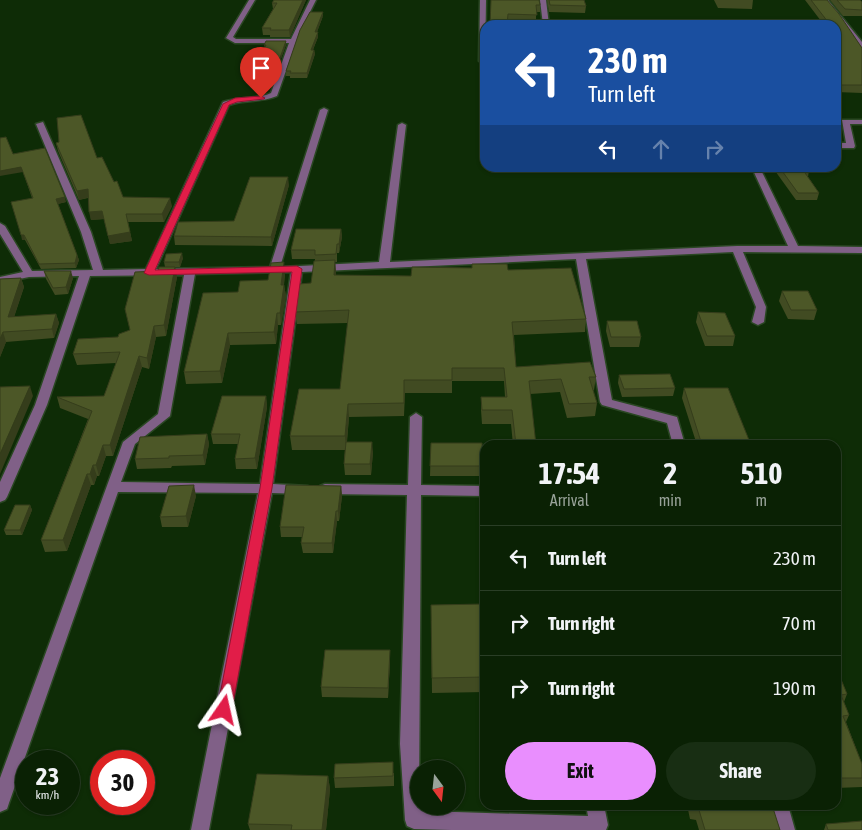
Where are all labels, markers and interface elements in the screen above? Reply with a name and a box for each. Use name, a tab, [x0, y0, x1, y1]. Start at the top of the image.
icon: left	[505, 40, 570, 105]
text: 230 m	[588, 40, 667, 80]
pin	[240, 47, 282, 98]
icon: arrive	[247, 54, 275, 82]
text: Turn left	[588, 81, 655, 107]
icon: left	[594, 135, 622, 163]
icon: ahead	[647, 135, 675, 163]
icon: right	[700, 135, 728, 163]
text: 17:54	[538, 456, 600, 490]
text: 2	[663, 456, 677, 490]
text: 510	[740, 456, 782, 490]
text: Arrival	[550, 491, 589, 509]
text: min	[659, 491, 682, 509]
text: m	[756, 491, 767, 509]
icon: left	[505, 544, 533, 572]
text: Turn left	[548, 547, 606, 569]
text: 230 m	[773, 547, 816, 569]
icon: right	[505, 609, 533, 637]
text: Turn right	[548, 612, 615, 634]
text: 70 m	[782, 612, 816, 634]
icon: right	[505, 674, 533, 702]
text: Turn right	[548, 677, 615, 699]
text: 190 m	[773, 677, 816, 699]
position arrow	[197, 683, 249, 735]
button: Exit	[505, 742, 656, 800]
button: Share	[666, 742, 816, 800]
speed limit sign: 30	[90, 750, 155, 815]
north arrow	[410, 760, 465, 815]
map controls	[410, 760, 465, 815]
text: 23	[36, 762, 59, 790]
text: km/h	[36, 788, 59, 802]

